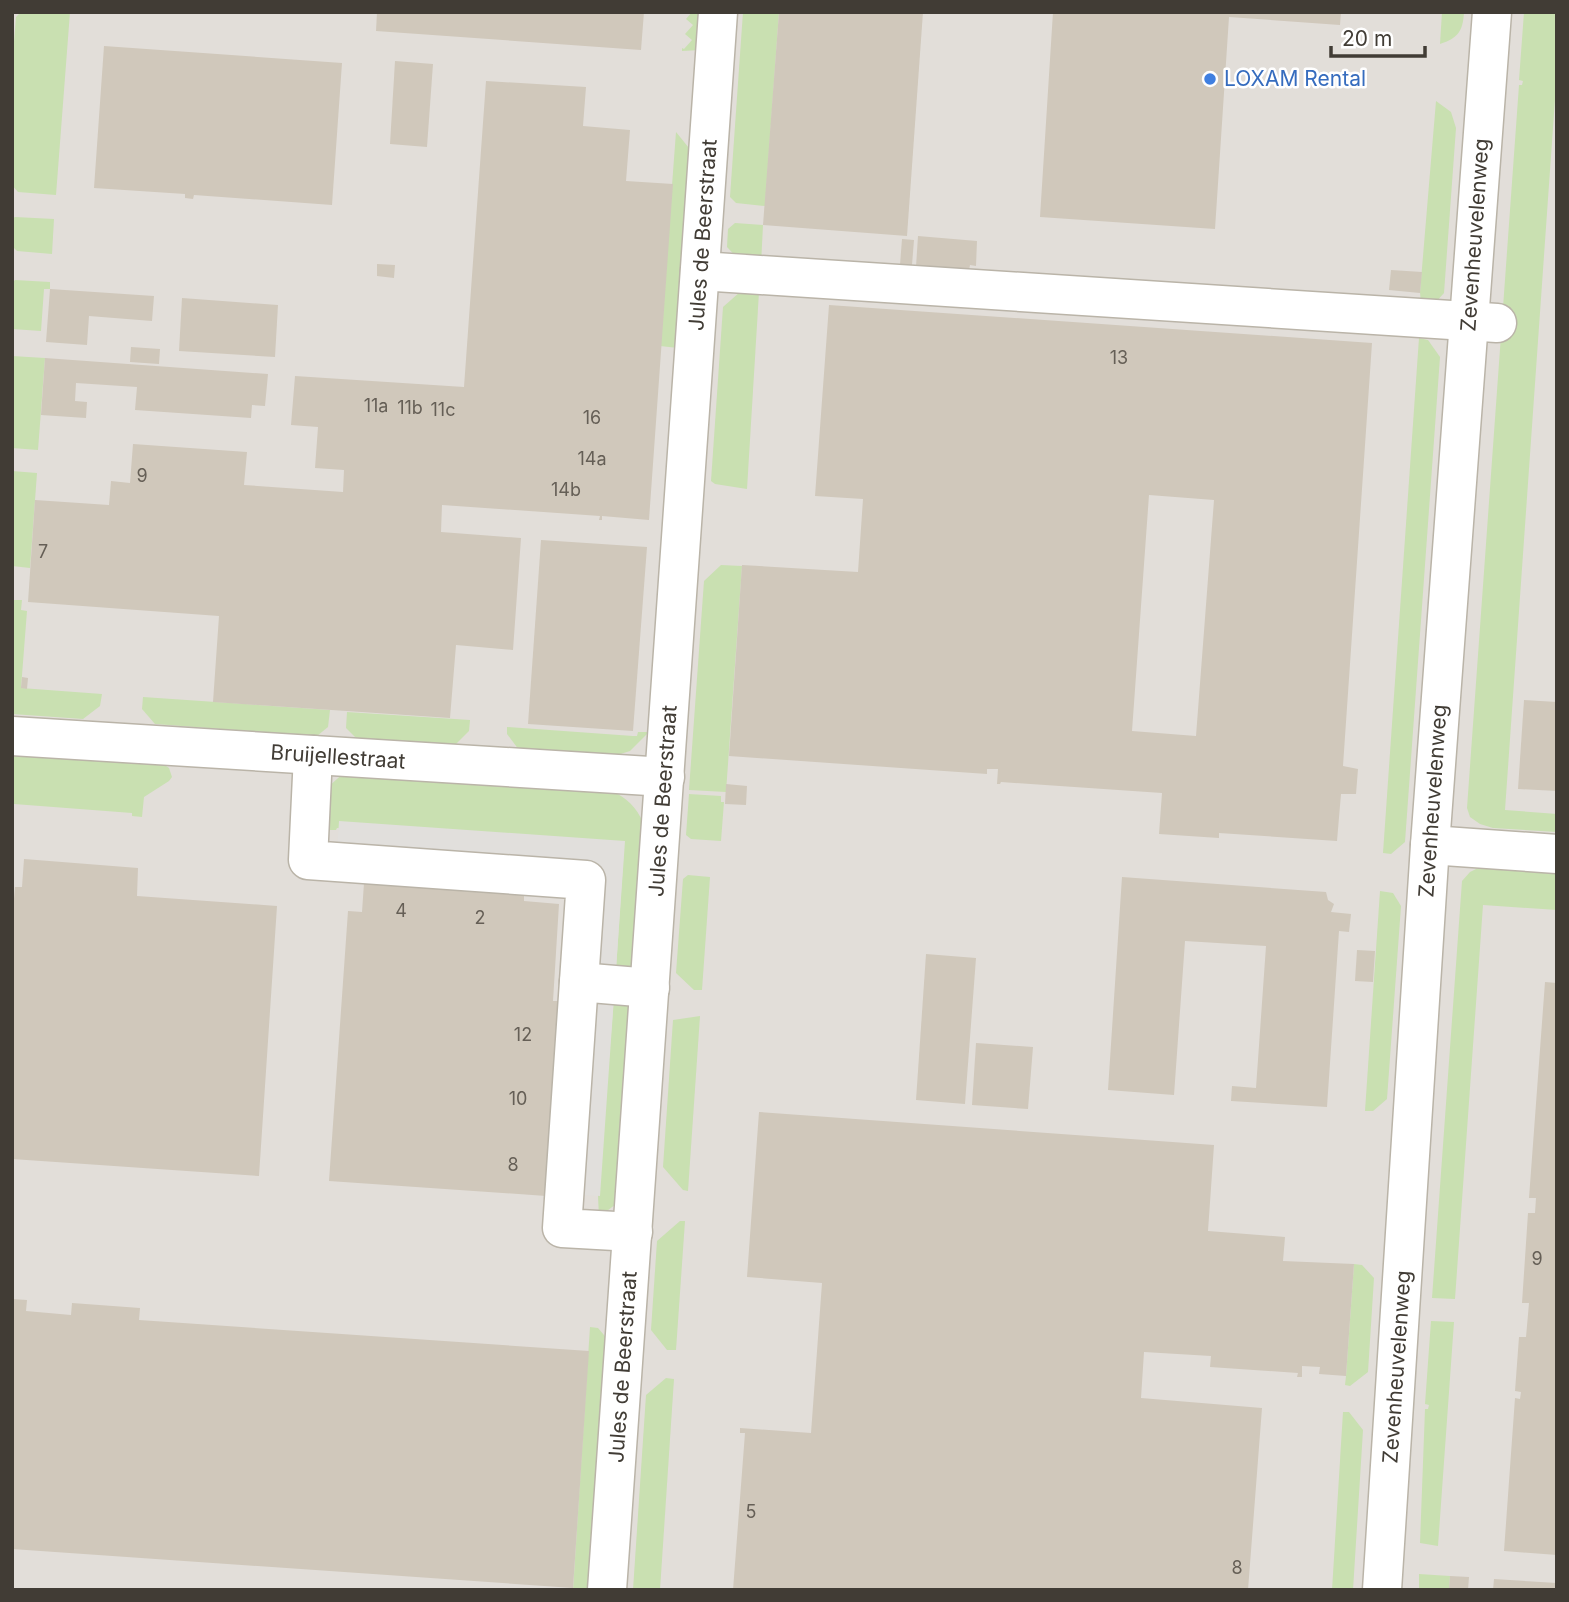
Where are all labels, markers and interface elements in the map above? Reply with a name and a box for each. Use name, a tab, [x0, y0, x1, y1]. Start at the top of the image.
scale bar	[1331, 14, 1426, 58]
text: 20 m	[1342, 26, 1392, 51]
place label: LOXAM Rental	[1224, 66, 1366, 91]
marker: LOXAM Rental	[1202, 71, 1218, 87]
street label: Jules de Beerstraat	[683, 138, 722, 332]
street label: Zevenheuvelenweg	[1455, 138, 1494, 332]
house number: 13	[1110, 347, 1128, 368]
house number: 11a	[364, 395, 388, 416]
house number: 11b	[397, 397, 423, 418]
house number: 11c	[431, 399, 455, 420]
house number: 16	[583, 407, 601, 428]
house number: 14a	[577, 448, 607, 469]
house number: 9	[136, 465, 148, 486]
house number: 14b	[551, 479, 581, 500]
house number: 7	[38, 541, 48, 562]
street label: Jules de Beerstraat	[643, 704, 682, 898]
street label: Zevenheuvelenweg	[1413, 704, 1452, 898]
street label: Bruijellestraat	[270, 739, 406, 774]
house number: 4	[395, 900, 407, 921]
house number: 2	[475, 907, 485, 928]
house number: 12	[514, 1024, 532, 1045]
house number: 10	[509, 1088, 527, 1109]
house number: 8	[507, 1154, 519, 1175]
house number: 9	[1531, 1248, 1543, 1269]
street label: Jules de Beerstraat	[603, 1270, 642, 1464]
street label: Zevenheuvelenweg	[1377, 1270, 1416, 1464]
house number: 5	[746, 1501, 756, 1522]
house number: 8	[1231, 1557, 1243, 1578]

